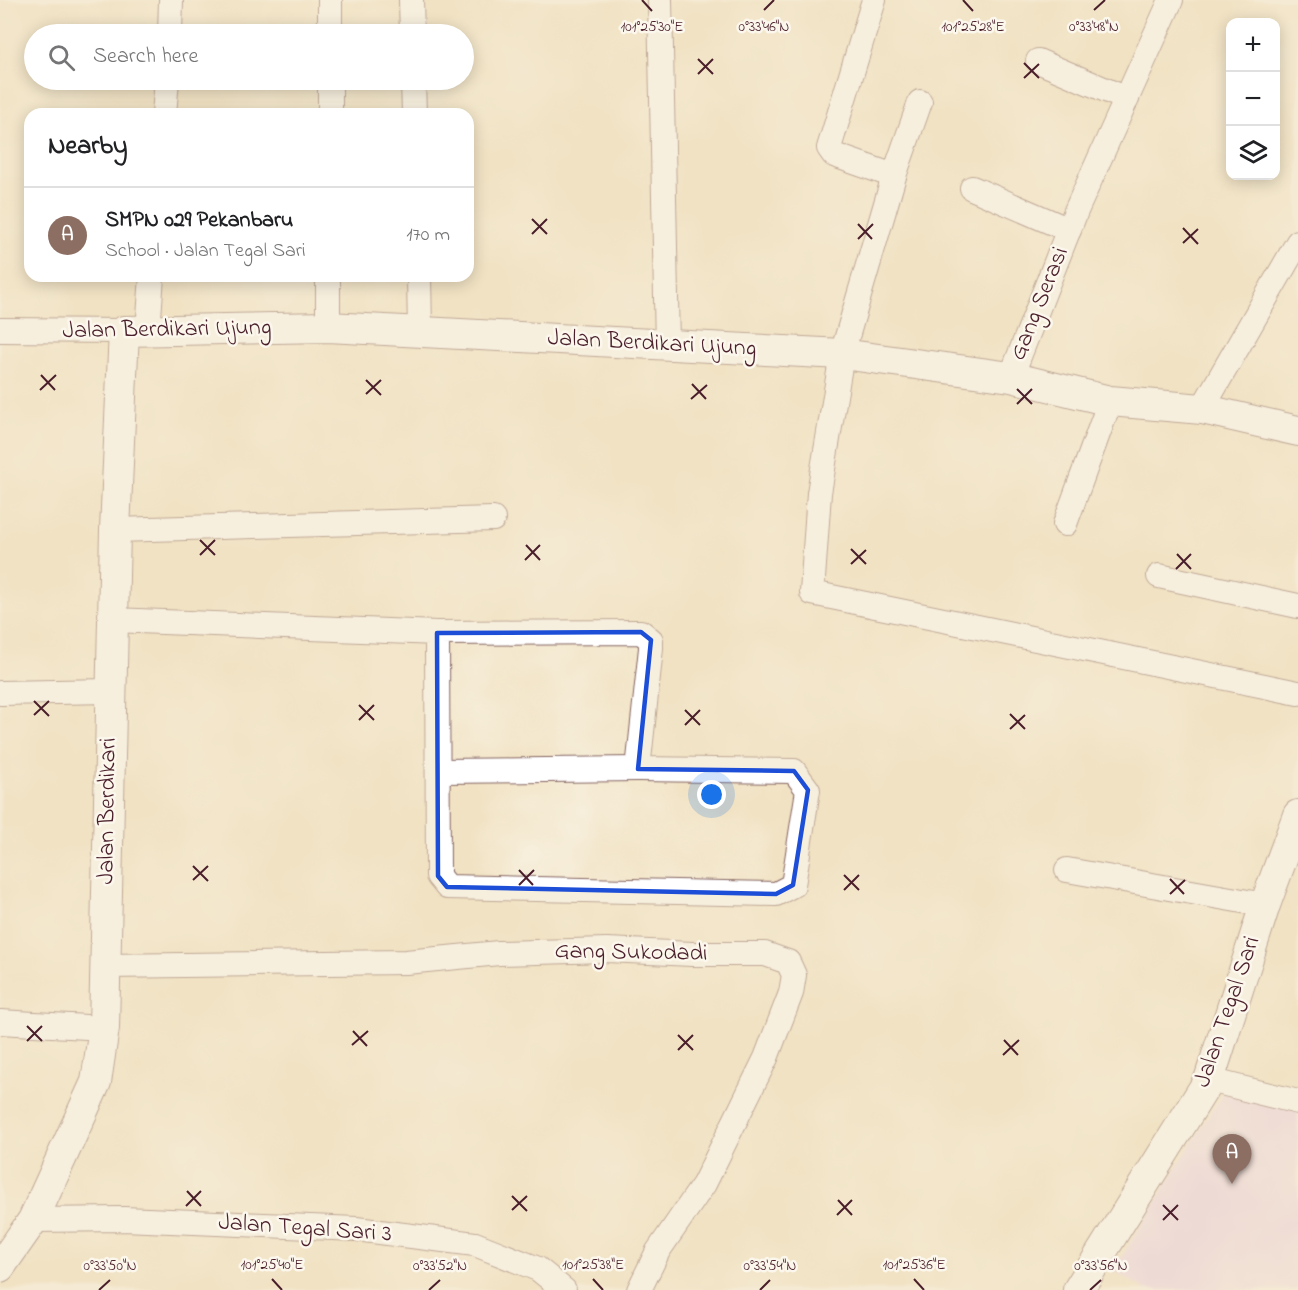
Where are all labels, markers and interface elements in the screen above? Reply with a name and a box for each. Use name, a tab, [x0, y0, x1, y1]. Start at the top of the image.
text: 101°25'30"E	[621, 16, 683, 38]
text: 0°33'46"N	[739, 16, 789, 38]
text: 101°25'28"E	[941, 16, 1005, 38]
text: 0°33'48"N	[1069, 16, 1119, 38]
map controls	[1226, 18, 1280, 180]
button: +	[1226, 18, 1280, 72]
search box	[24, 24, 474, 90]
icon: search	[45, 41, 78, 74]
text: Search here	[93, 41, 198, 73]
button: −	[1226, 72, 1280, 126]
button: layers	[1226, 126, 1280, 180]
text: Nearby	[48, 128, 127, 166]
text: SMPN 029 Pekanbaru	[105, 205, 293, 237]
text: A	[61, 221, 74, 250]
text: 170 m	[406, 221, 450, 250]
text: School · Jalan Tegal Sari	[105, 237, 306, 266]
street label: Gang Serasi	[1001, 242, 1079, 366]
street label: Jalan Berdikari Ujung	[62, 311, 272, 349]
street label: Jalan Berdikari Ujung	[547, 321, 757, 367]
street label: Jalan Berdikari	[89, 737, 127, 885]
your location	[697, 780, 726, 809]
street label: Jalan Tegal Sari	[1186, 932, 1270, 1092]
street label: Gang Sukodadi	[554, 934, 708, 972]
pin: A	[1212, 1134, 1252, 1184]
street label: Jalan Tegal Sari 3	[217, 1205, 393, 1253]
text: 101°25'40"E	[241, 1254, 303, 1276]
text: 101°25'38"E	[562, 1254, 624, 1276]
text: 101°25'36"E	[882, 1254, 946, 1276]
text: 0°33'50"N	[83, 1255, 137, 1277]
text: 0°33'52"N	[413, 1255, 467, 1277]
text: 0°33'54"N	[744, 1255, 796, 1277]
text: 0°33'56"N	[1074, 1255, 1128, 1277]

